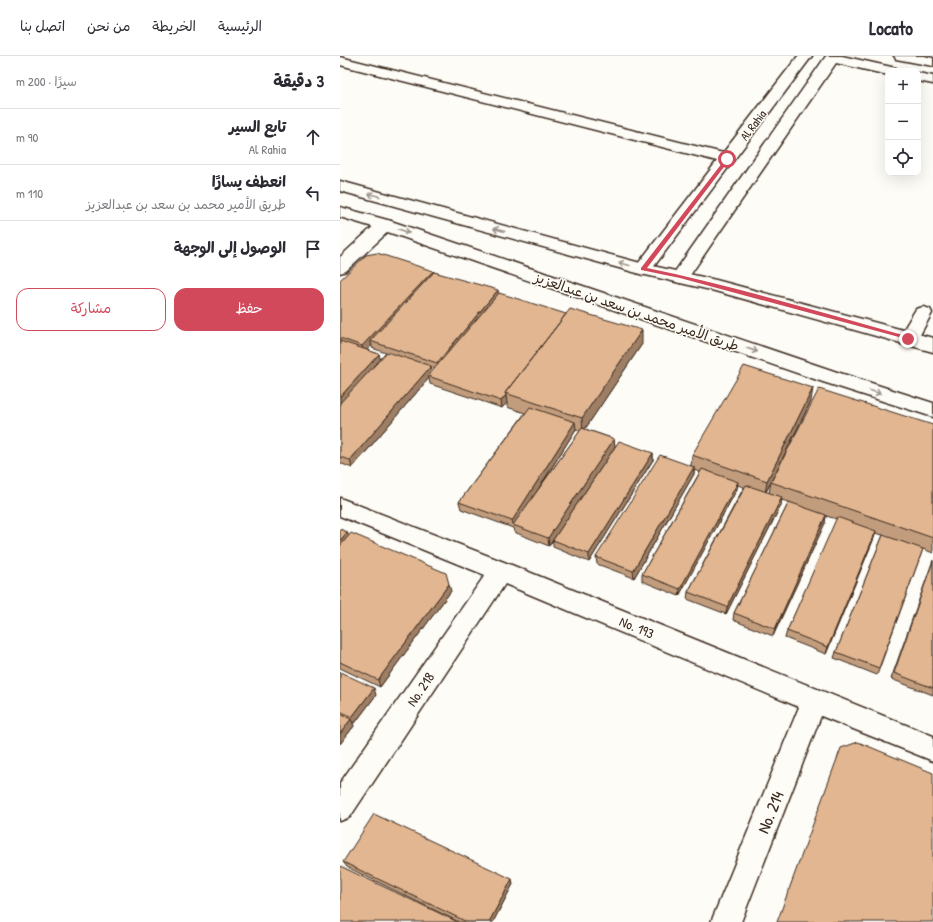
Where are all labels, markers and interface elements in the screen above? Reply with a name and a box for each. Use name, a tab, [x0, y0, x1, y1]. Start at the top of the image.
text: Locato	[869, 15, 913, 41]
text: اتصل بنا	[20, 16, 65, 35]
text: من نحن	[87, 16, 130, 35]
text: الخريطة	[152, 16, 196, 35]
text: الرئيسية	[218, 16, 262, 35]
map controls	[885, 68, 921, 176]
button: +	[885, 68, 921, 104]
text: 3 دقيقة	[273, 69, 324, 92]
text: سيرًا · 200 m	[16, 72, 77, 90]
button: −	[885, 104, 921, 140]
street label: Al Rahia	[736, 106, 770, 144]
text: تابع السير	[229, 116, 286, 137]
icon: ahead	[302, 126, 324, 148]
text: 90 m	[16, 128, 38, 146]
text: Al Rahia	[249, 140, 286, 158]
button: locate	[885, 140, 921, 176]
route start	[718, 150, 736, 168]
text: انعطف يسارًا	[212, 171, 286, 192]
icon: left	[302, 182, 324, 204]
text: 110 m	[16, 184, 43, 202]
one-way arrow	[367, 191, 380, 199]
text: طريق الأمير محمد بن سعد بن عبدالعزيز	[86, 195, 286, 213]
one-way arrow	[493, 226, 506, 233]
one-way arrow	[398, 228, 410, 236]
text: الوصول إلى الوجهة	[174, 237, 286, 258]
icon: arrive	[302, 238, 324, 260]
one-way arrow	[618, 260, 631, 267]
street label: طريق الأمير محمد بن سعد بن عبدالعزيز	[531, 267, 742, 355]
button: مشاركة	[16, 288, 166, 331]
button: حفظ	[174, 288, 324, 331]
route end	[899, 330, 917, 348]
one-way arrow	[746, 347, 758, 355]
one-way arrow	[869, 389, 882, 396]
street label: No. 193	[617, 611, 657, 643]
street label: No. 218	[402, 668, 438, 710]
street label: No. 214	[751, 787, 789, 837]

